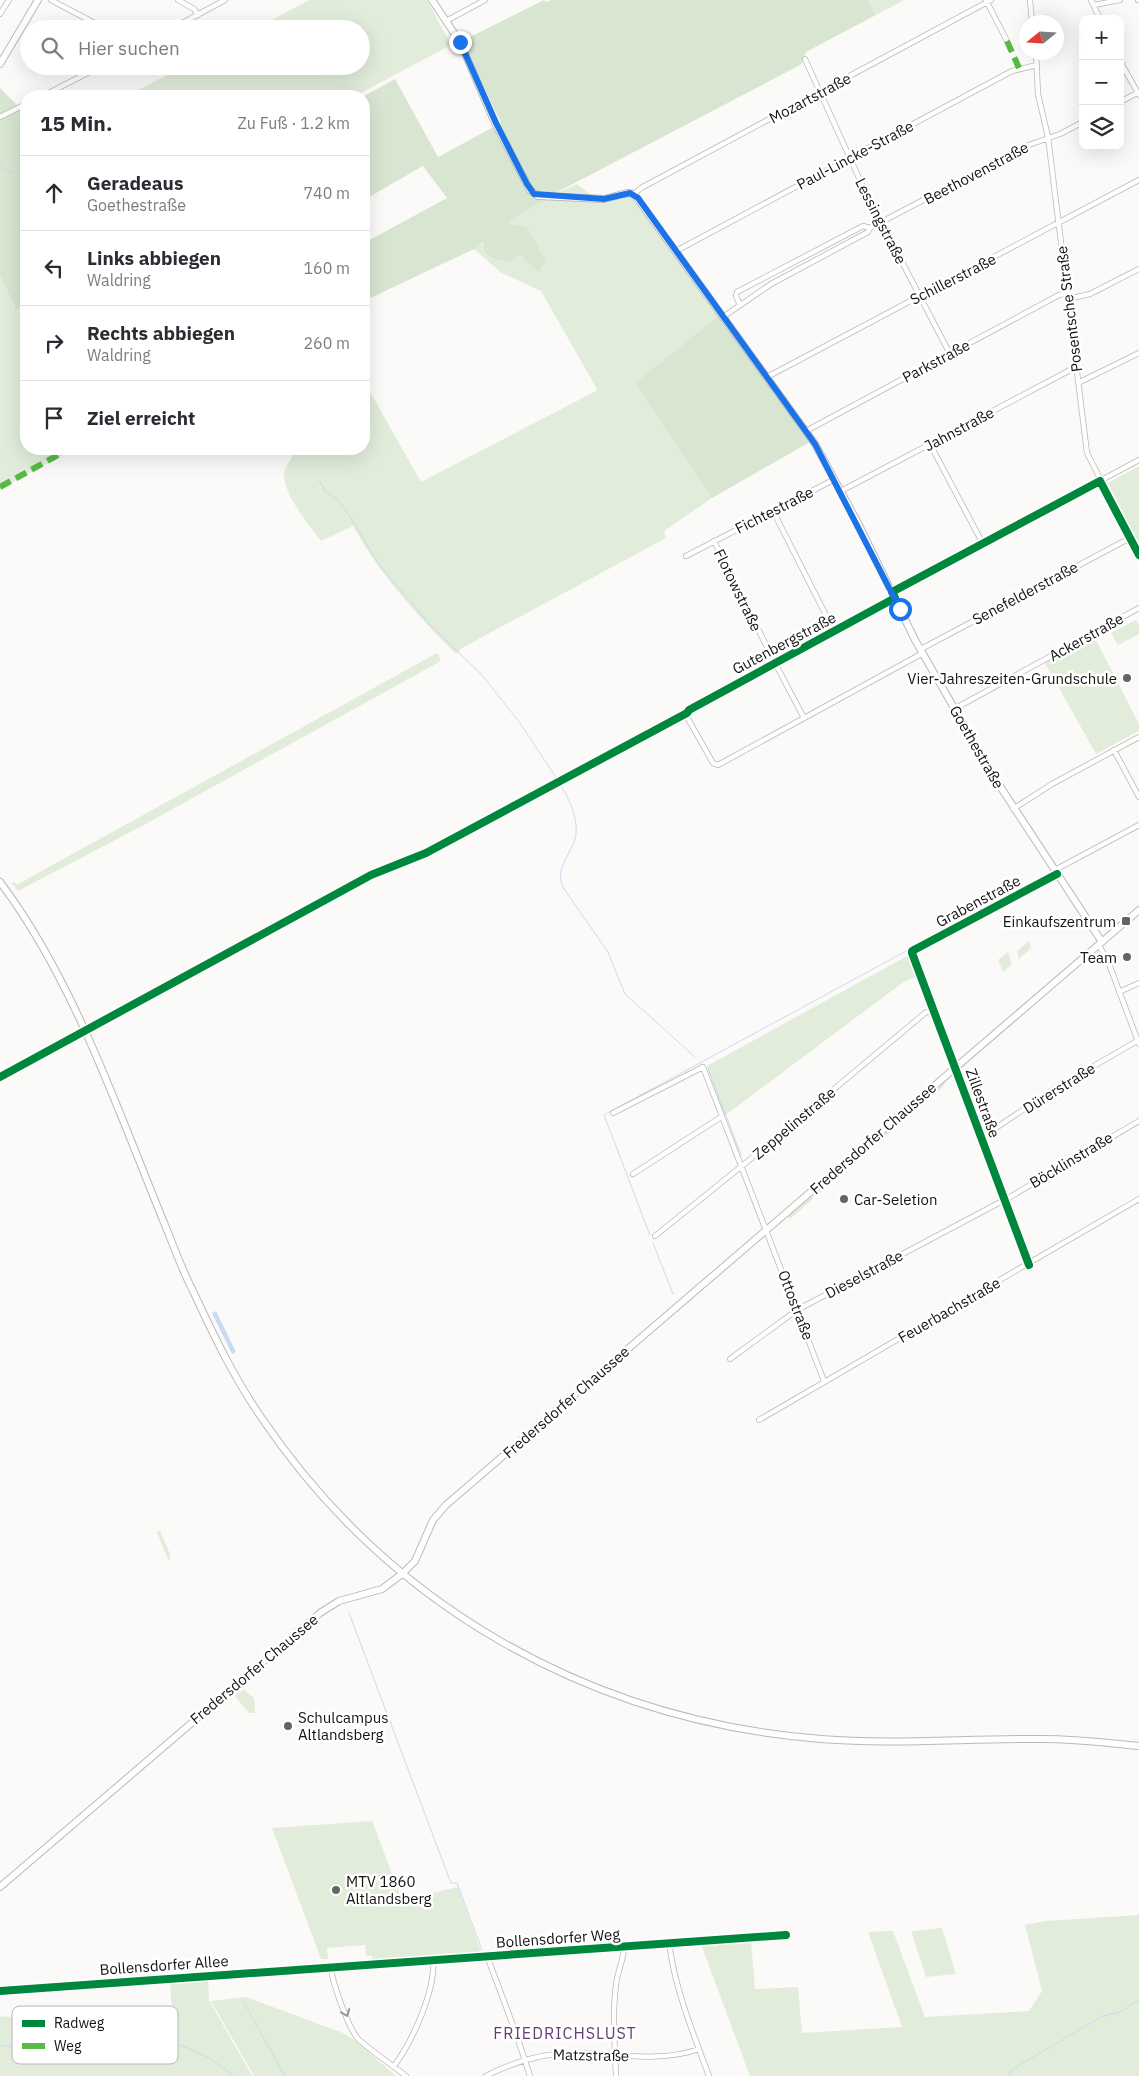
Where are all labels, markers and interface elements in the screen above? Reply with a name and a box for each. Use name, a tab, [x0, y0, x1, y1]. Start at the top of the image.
north arrow	[1019, 15, 1064, 60]
map controls	[1079, 15, 1124, 150]
button: +	[1079, 15, 1124, 60]
search box	[20, 20, 370, 75]
route end	[449, 31, 472, 54]
icon: search	[38, 34, 66, 62]
text: Hier suchen	[78, 36, 180, 60]
button: −	[1079, 60, 1124, 105]
street label: Mozartstraße	[766, 68, 854, 128]
button: layers	[1079, 105, 1124, 150]
text: 15 Min.	[40, 109, 112, 137]
text: Zu Fuß · 1.2 km	[238, 113, 350, 133]
street label: Paul-Lincke-Straße	[793, 116, 917, 194]
street label: Beethovenstraße	[920, 137, 1032, 209]
text: Geradeaus	[87, 171, 184, 195]
street label: Lessingstraße	[851, 175, 911, 267]
icon: ahead	[40, 179, 68, 207]
text: 740 m	[303, 183, 350, 203]
text: Goethestraße	[87, 195, 186, 215]
street label: Posentsche Straße	[1052, 245, 1086, 373]
text: Links abbiegen	[87, 246, 221, 270]
street label: Schillerstraße	[907, 249, 999, 309]
icon: left	[40, 254, 68, 282]
text: 160 m	[303, 258, 350, 278]
text: Waldring	[87, 270, 151, 290]
text: Rechts abbiegen	[87, 321, 235, 345]
icon: right	[40, 329, 68, 357]
text: 260 m	[303, 333, 350, 353]
street label: Parkstraße	[899, 335, 973, 387]
text: Waldring	[87, 345, 151, 365]
street label: Jahnstraße	[921, 403, 997, 455]
icon: arrive	[40, 404, 68, 432]
text: Ziel erreicht	[87, 406, 195, 430]
street label: Fichtestraße	[732, 482, 816, 538]
street label: Flotowstraße	[710, 546, 766, 634]
street label: Senefelderstraße	[969, 557, 1081, 629]
route start	[889, 598, 912, 621]
street label: Gutenbergstraße	[729, 608, 839, 678]
street label: Ackerstraße	[1045, 609, 1127, 665]
place label: Vier-Jahreszeiten-Grundschule	[907, 669, 1117, 688]
marker: Vier-Jahreszeiten-Grundschule	[1121, 672, 1133, 684]
street label: Goethestraße	[946, 702, 1008, 792]
street label: Grabenstraße	[932, 871, 1024, 931]
place label: Einkaufszentrum	[1003, 912, 1116, 931]
marker: Einkaufszentrum	[1120, 915, 1132, 927]
place label: Team	[1080, 948, 1117, 967]
marker: Team	[1121, 951, 1133, 963]
street label: Dürerstraße	[1019, 1058, 1099, 1118]
street label: Zillestraße	[962, 1066, 1004, 1140]
street label: Fredersdorfer Chaussee	[806, 1078, 940, 1198]
street label: Zeppelinstraße	[749, 1083, 839, 1163]
street label: Böcklinstraße	[1026, 1128, 1116, 1192]
place label: Car-Seletion	[854, 1190, 937, 1209]
marker: Car-Seletion	[838, 1193, 850, 1205]
street label: Dieselstraße	[822, 1246, 906, 1302]
street label: Ottostraße	[774, 1267, 818, 1343]
street label: Feuerbachstraße	[894, 1273, 1004, 1347]
street label: Fredersdorfer Chaussee	[499, 1342, 633, 1462]
street label: Fredersdorfer Chaussee	[186, 1610, 322, 1728]
place label: Schulcampus Altlandsberg	[298, 1708, 389, 1744]
marker: Schulcampus Altlandsberg	[282, 1720, 294, 1732]
place label: MTV 1860 Altlandsberg	[346, 1872, 432, 1908]
marker: MTV 1860 Altlandsberg	[330, 1884, 342, 1896]
street label: Bollensdorfer Weg	[495, 1924, 621, 1952]
street label: Bollensdorfer Allee	[99, 1951, 229, 1979]
legend	[12, 2006, 178, 2064]
one-way arrow	[340, 2009, 350, 2017]
text: Radweg	[54, 2014, 105, 2032]
district label: FRIEDRICHSLUST	[493, 2023, 637, 2043]
text: Weg	[54, 2037, 82, 2055]
street label: Matzstraße	[553, 2045, 629, 2065]

